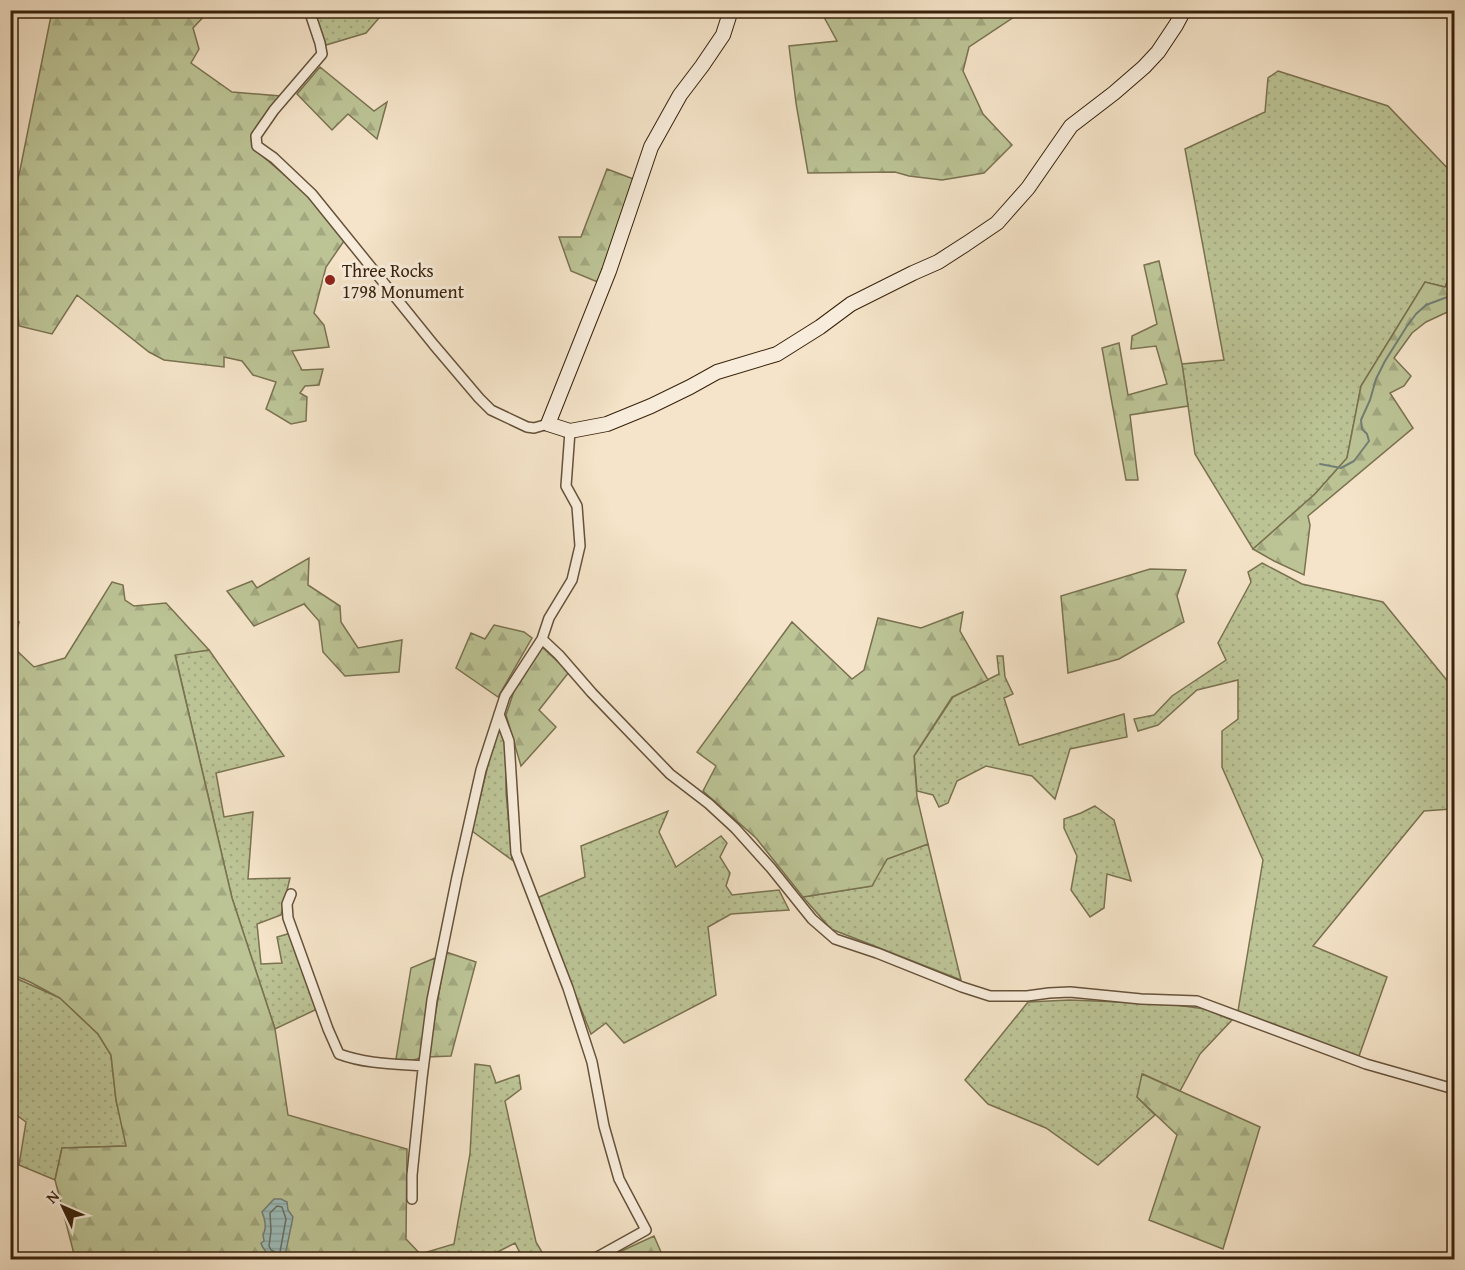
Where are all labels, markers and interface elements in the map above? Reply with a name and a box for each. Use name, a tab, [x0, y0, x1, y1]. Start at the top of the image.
place label: Three Rocks 1798 Monument	[342, 257, 465, 305]
marker: Three Rocks 1798 Monument	[323, 273, 337, 287]
north arrow	[33, 1177, 93, 1237]
text: N	[40, 1184, 65, 1209]

